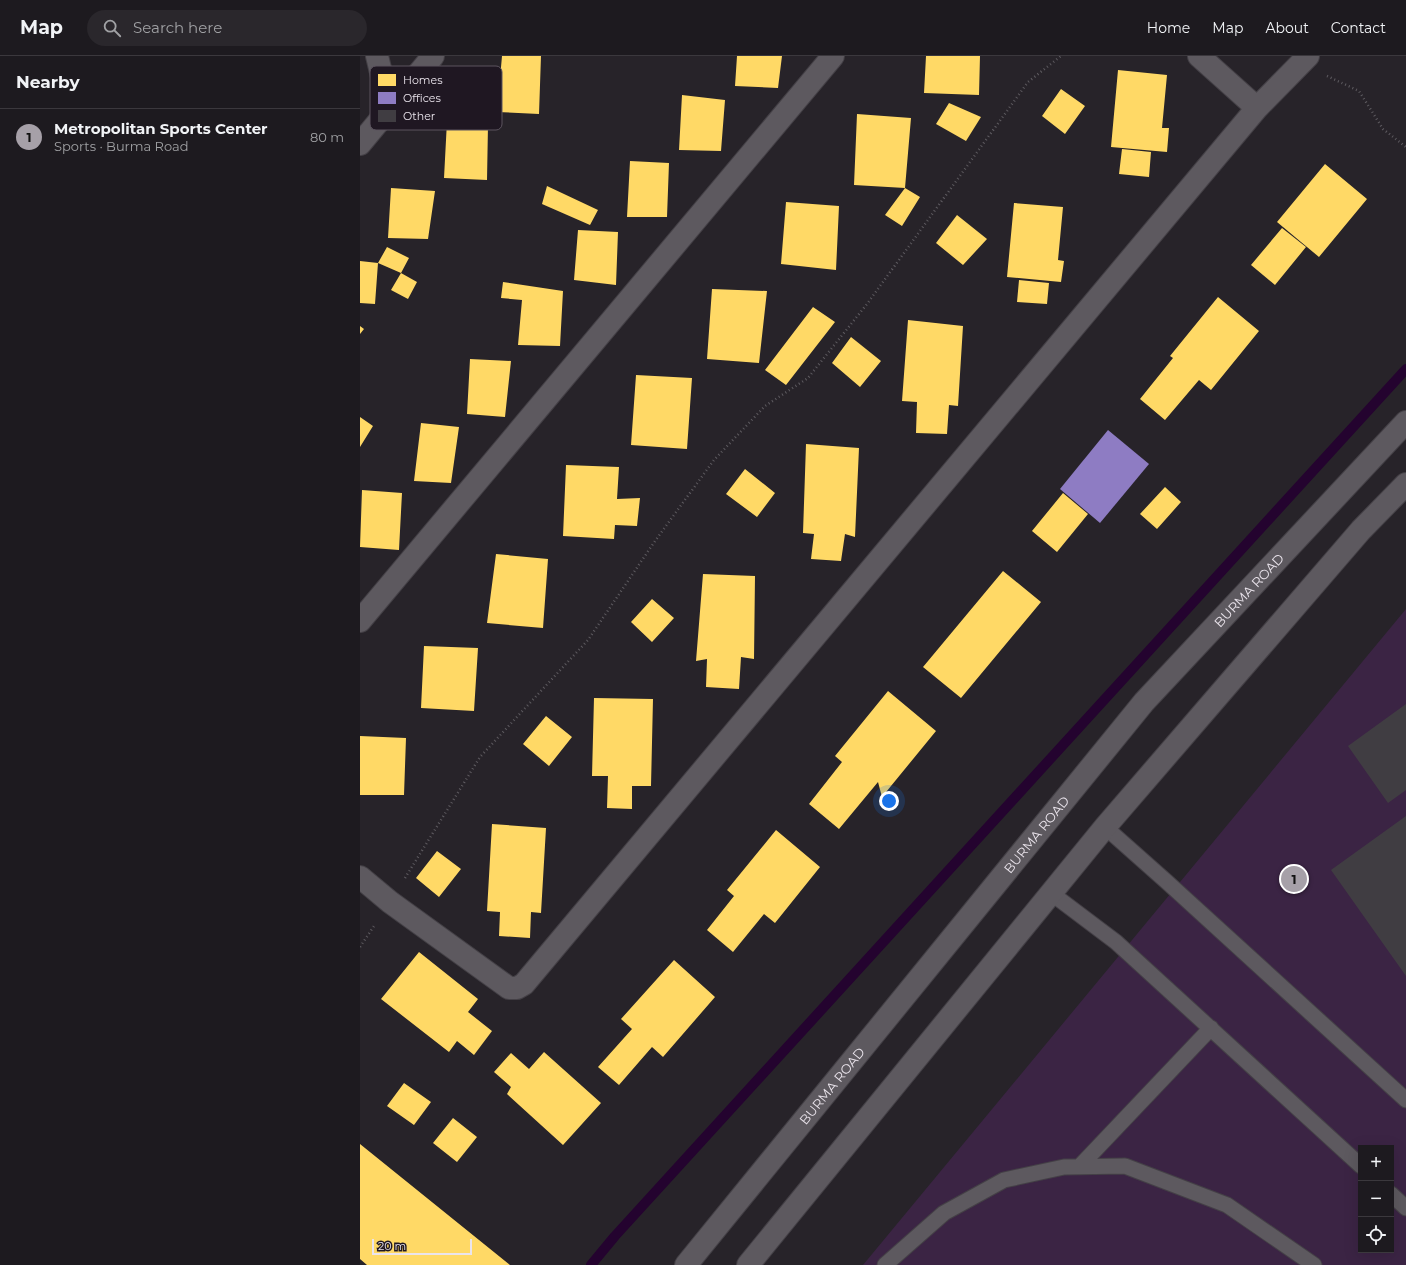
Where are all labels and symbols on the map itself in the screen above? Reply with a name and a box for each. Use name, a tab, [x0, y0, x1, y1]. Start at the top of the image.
legend	[370, 66, 502, 130]
text: Homes	[403, 73, 443, 87]
text: Offices	[403, 91, 441, 105]
text: Other	[403, 109, 435, 123]
street label: BURMA ROAD	[1210, 550, 1287, 630]
your location	[879, 791, 899, 811]
street label: BURMA ROAD	[1000, 792, 1073, 876]
pin: 1	[1281, 864, 1307, 894]
street label: BURMA ROAD	[796, 1044, 868, 1128]
scale bar	[372, 1237, 472, 1256]

